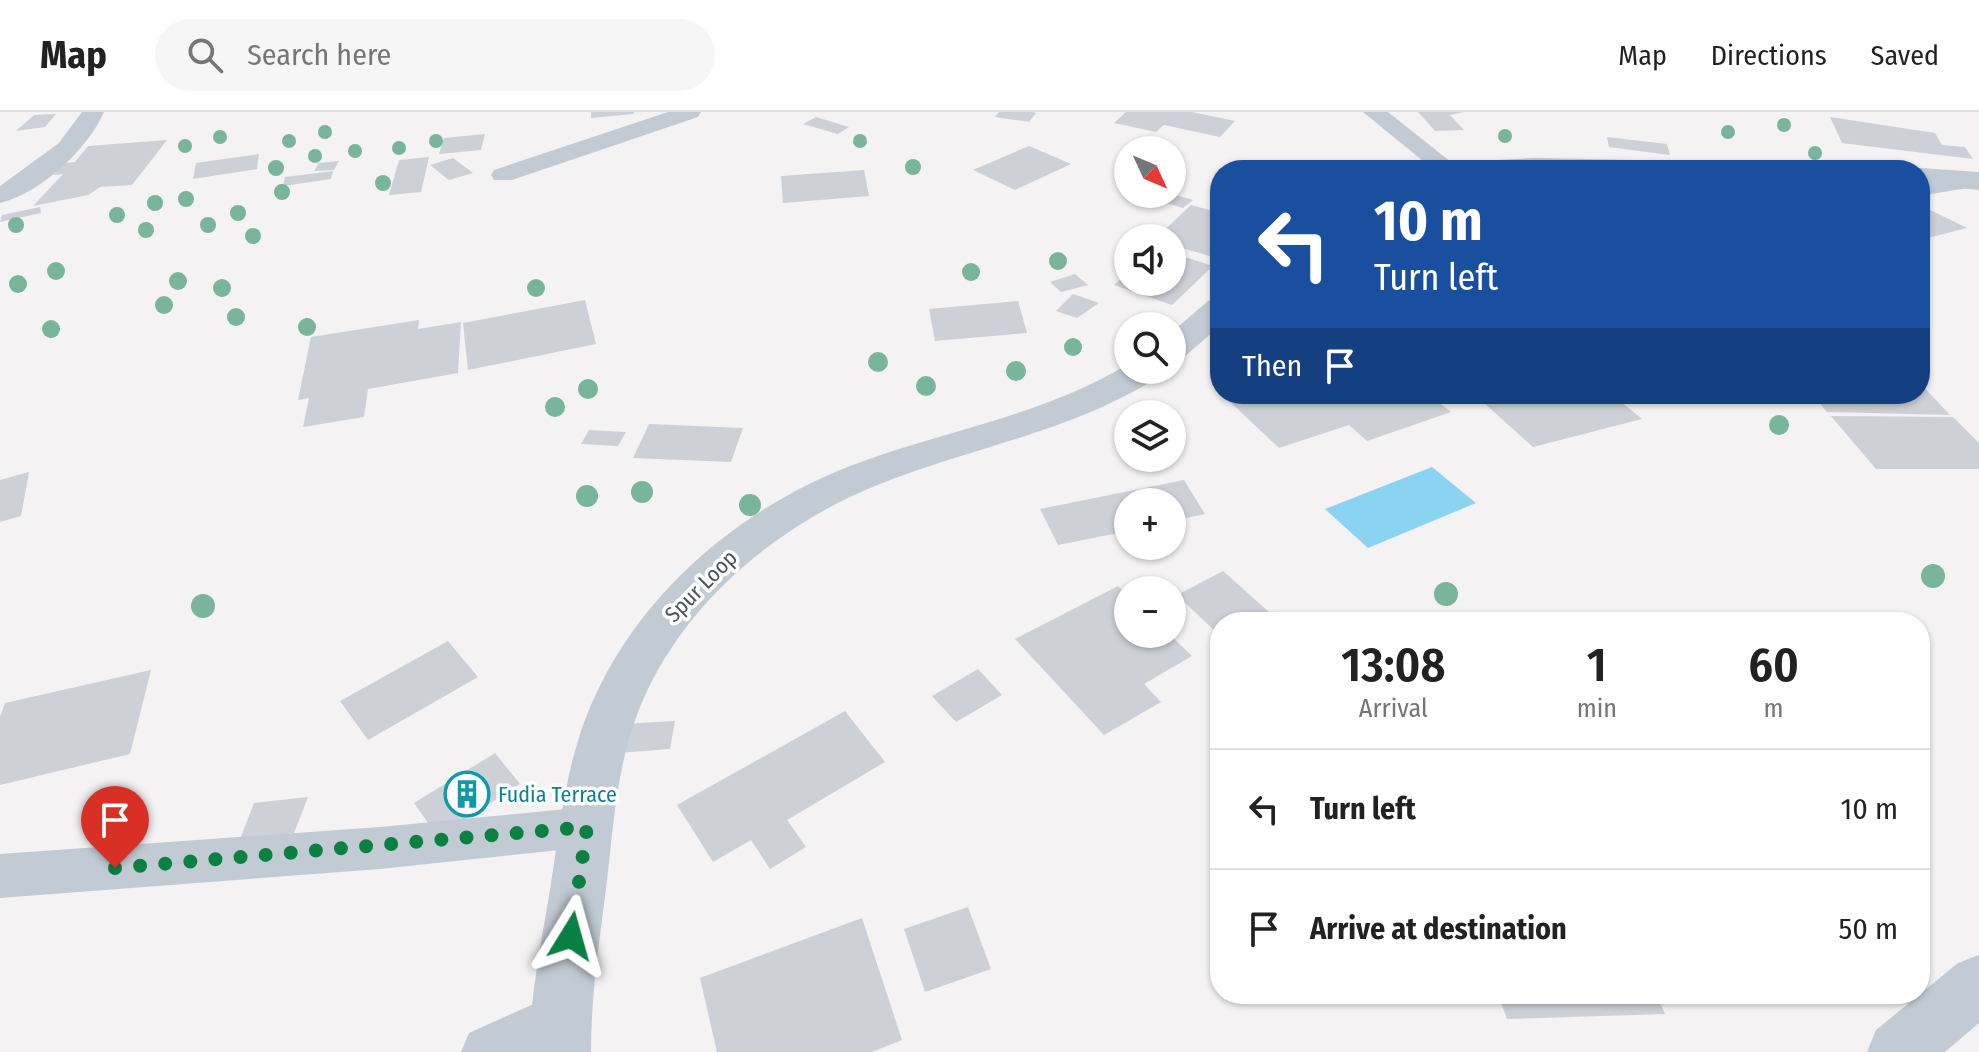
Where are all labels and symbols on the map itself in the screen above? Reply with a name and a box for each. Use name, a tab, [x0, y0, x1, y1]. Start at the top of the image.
north arrow	[1114, 136, 1186, 208]
street label: Spur Loop	[659, 544, 743, 628]
building icon: Fudia Terrace	[443, 770, 491, 818]
place label: Fudia Terrace	[498, 781, 617, 808]
pin	[81, 786, 149, 868]
position arrow	[529, 894, 613, 978]

